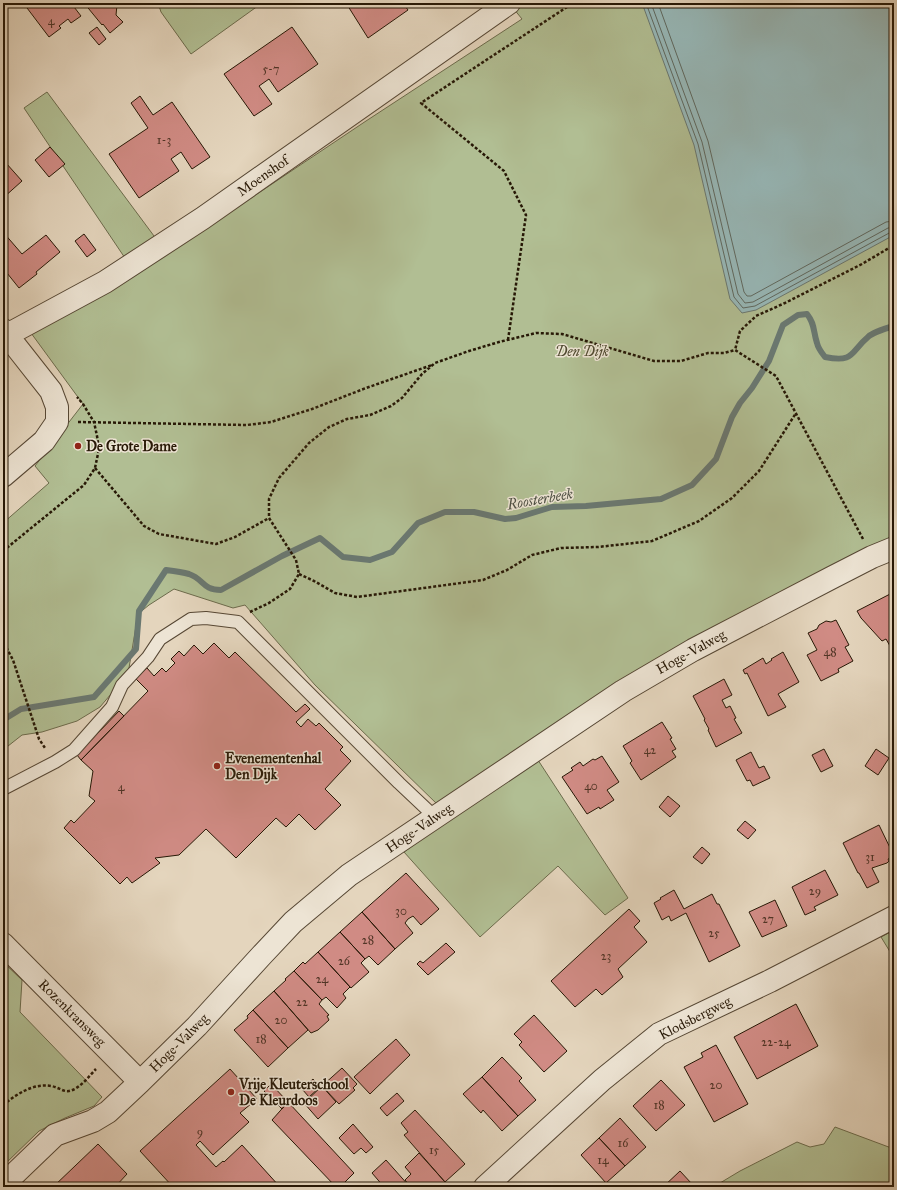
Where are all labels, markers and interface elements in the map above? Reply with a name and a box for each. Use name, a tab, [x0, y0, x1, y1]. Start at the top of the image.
house number: 4	[48, 14, 55, 28]
house number: 5-7	[263, 62, 279, 76]
house number: 1-3	[157, 133, 171, 147]
street label: Moenshof	[234, 151, 294, 200]
park label: Den Dijk	[555, 343, 610, 360]
place label: De Grote Dame	[86, 438, 177, 455]
marker: De Grote Dame	[73, 441, 83, 451]
water label: Roosterbeek	[505, 484, 575, 514]
street label: Hoge-Valweg	[653, 626, 729, 678]
house number: 48	[823, 645, 837, 659]
house number: 42	[644, 743, 656, 757]
place label: Evenementenhal Den Dijk	[225, 750, 323, 784]
marker: Evenementenhal Den Dijk	[212, 761, 222, 771]
house number: 40	[584, 779, 598, 793]
house number: 4	[118, 780, 125, 794]
street label: Hoge-Valweg	[382, 799, 456, 857]
house number: 31	[865, 850, 875, 864]
house number: 29	[809, 884, 821, 898]
house number: 30	[395, 904, 407, 918]
house number: 27	[762, 912, 774, 926]
house number: 25	[708, 926, 720, 940]
house number: 28	[362, 933, 374, 947]
house number: 23	[601, 949, 612, 963]
house number: 26	[338, 954, 351, 968]
house number: 24	[316, 972, 329, 986]
street label: Rozenkransweg	[35, 976, 110, 1051]
street label: Klodsbergweg	[656, 992, 734, 1043]
house number: 22	[296, 995, 308, 1009]
street label: Hoge-Valweg	[146, 1009, 213, 1076]
house number: 20	[275, 1013, 287, 1027]
house number: 18	[255, 1032, 267, 1046]
house number: 22-24	[761, 1035, 791, 1049]
place label: Vrije Kleuterschool De Kleurdoos	[238, 1076, 350, 1109]
house number: 20	[710, 1078, 722, 1092]
marker: Vrije Kleuterschool De Kleurdoos	[226, 1087, 236, 1097]
house number: 18	[653, 1098, 665, 1112]
house number: 9	[197, 1125, 203, 1139]
house number: 16	[618, 1136, 629, 1150]
house number: 15	[429, 1143, 440, 1157]
house number: 14	[597, 1153, 609, 1167]

